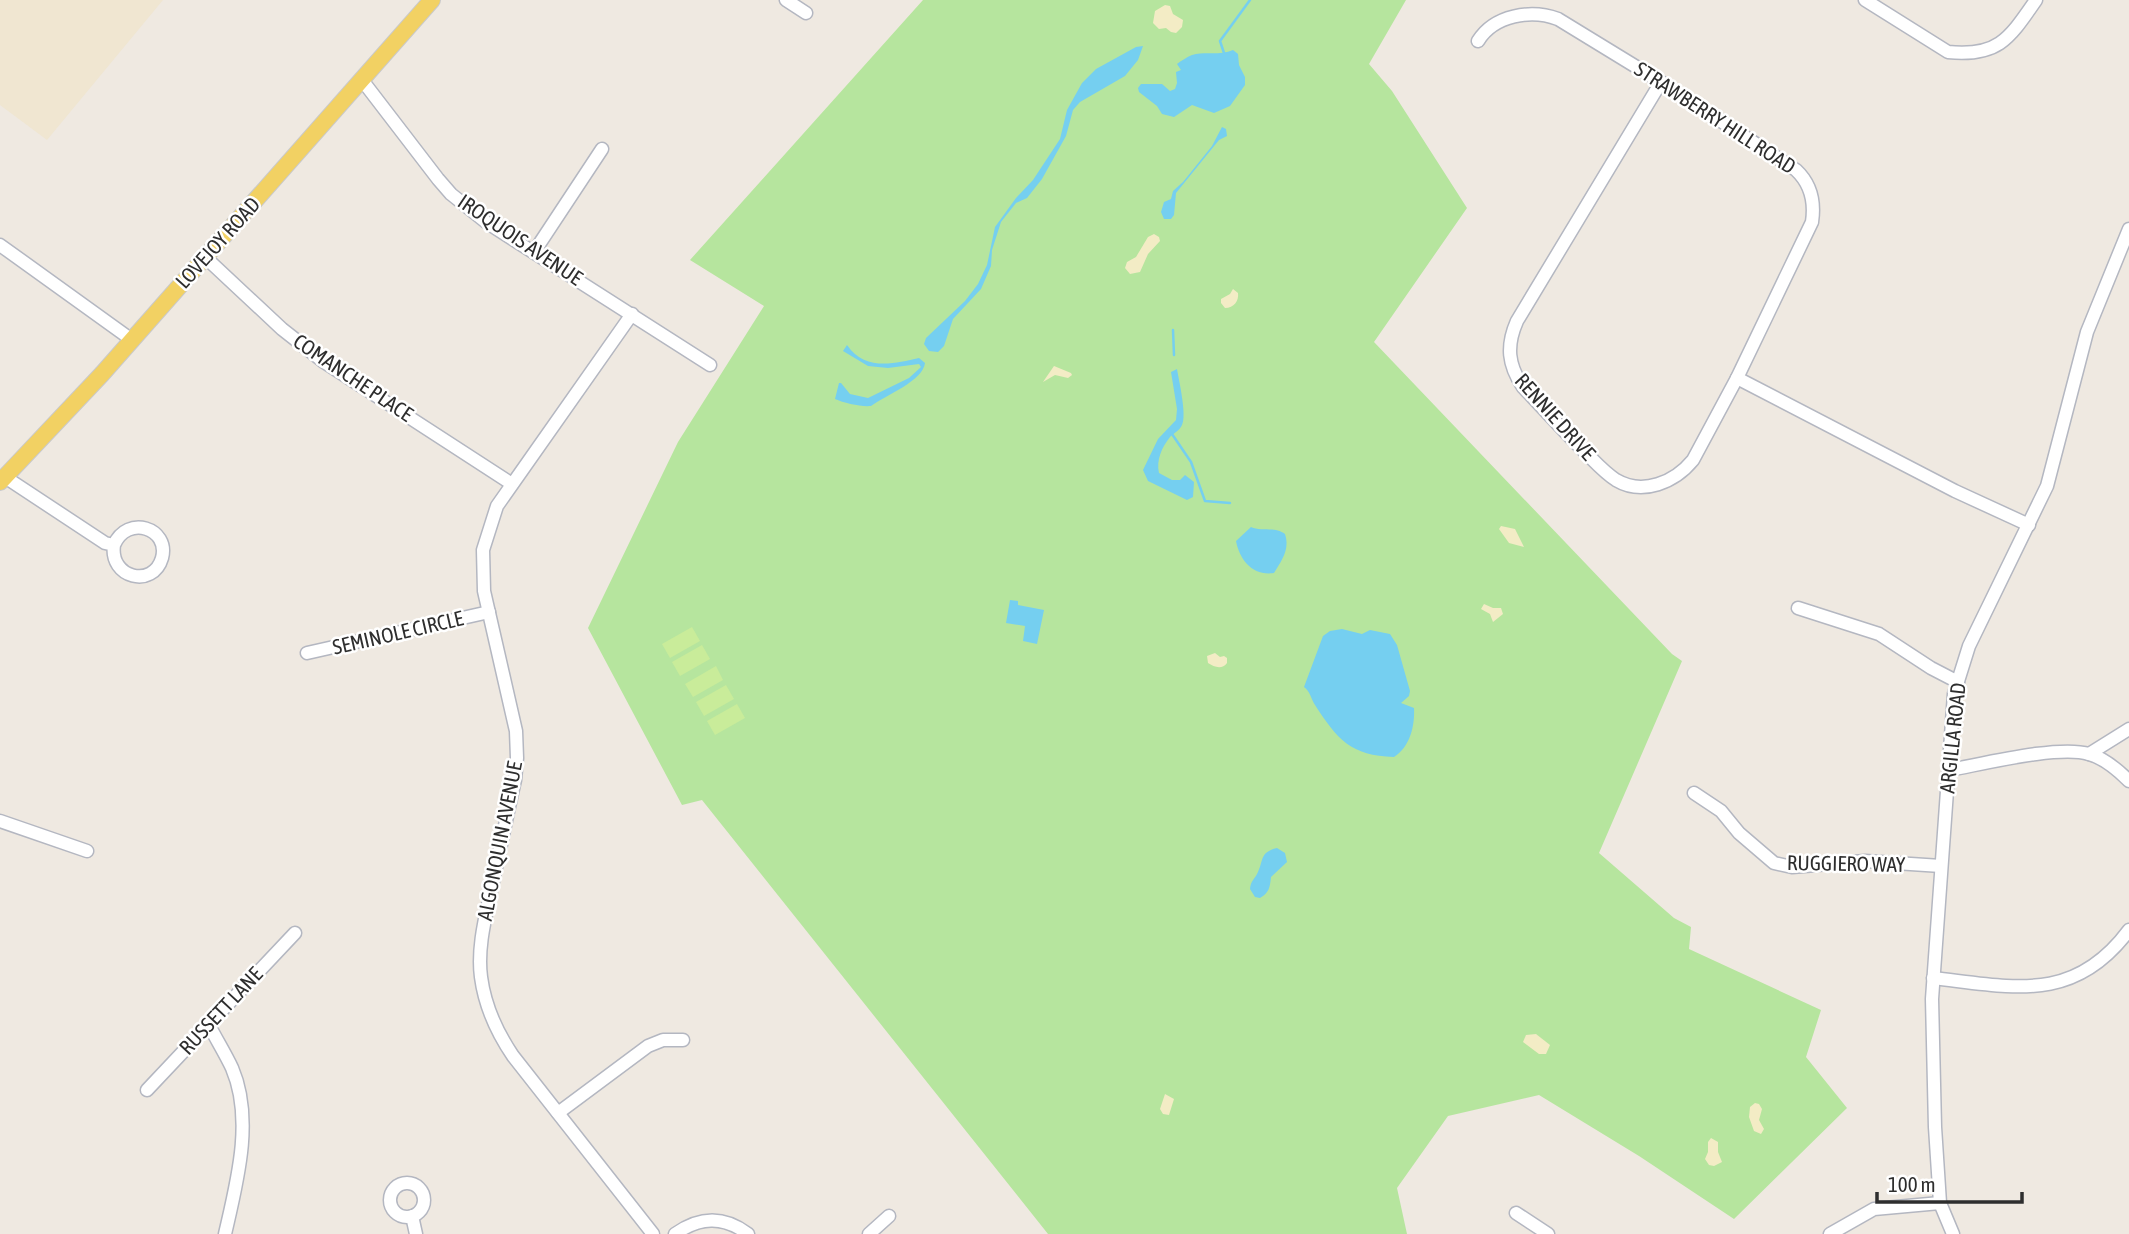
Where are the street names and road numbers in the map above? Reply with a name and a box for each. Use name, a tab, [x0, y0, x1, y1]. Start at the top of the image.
street label: STRAWBERRY HILL ROAD	[1631, 56, 1800, 178]
street label: IROQUOIS AVENUE	[454, 189, 587, 290]
street label: LOVEJOY ROAD	[170, 192, 264, 293]
street label: COMANCHE PLACE	[289, 328, 418, 426]
street label: RENNIE DRIVE	[1511, 368, 1601, 465]
street label: SEMINOLE CIRCLE	[330, 605, 466, 659]
street label: ARGILLA ROAD	[1934, 681, 1970, 794]
street label: ALGONQUIN AVENUE	[472, 759, 526, 923]
street label: RUGGIERO WAY	[1787, 850, 1906, 876]
street label: RUSSETT LANE	[174, 962, 267, 1059]

